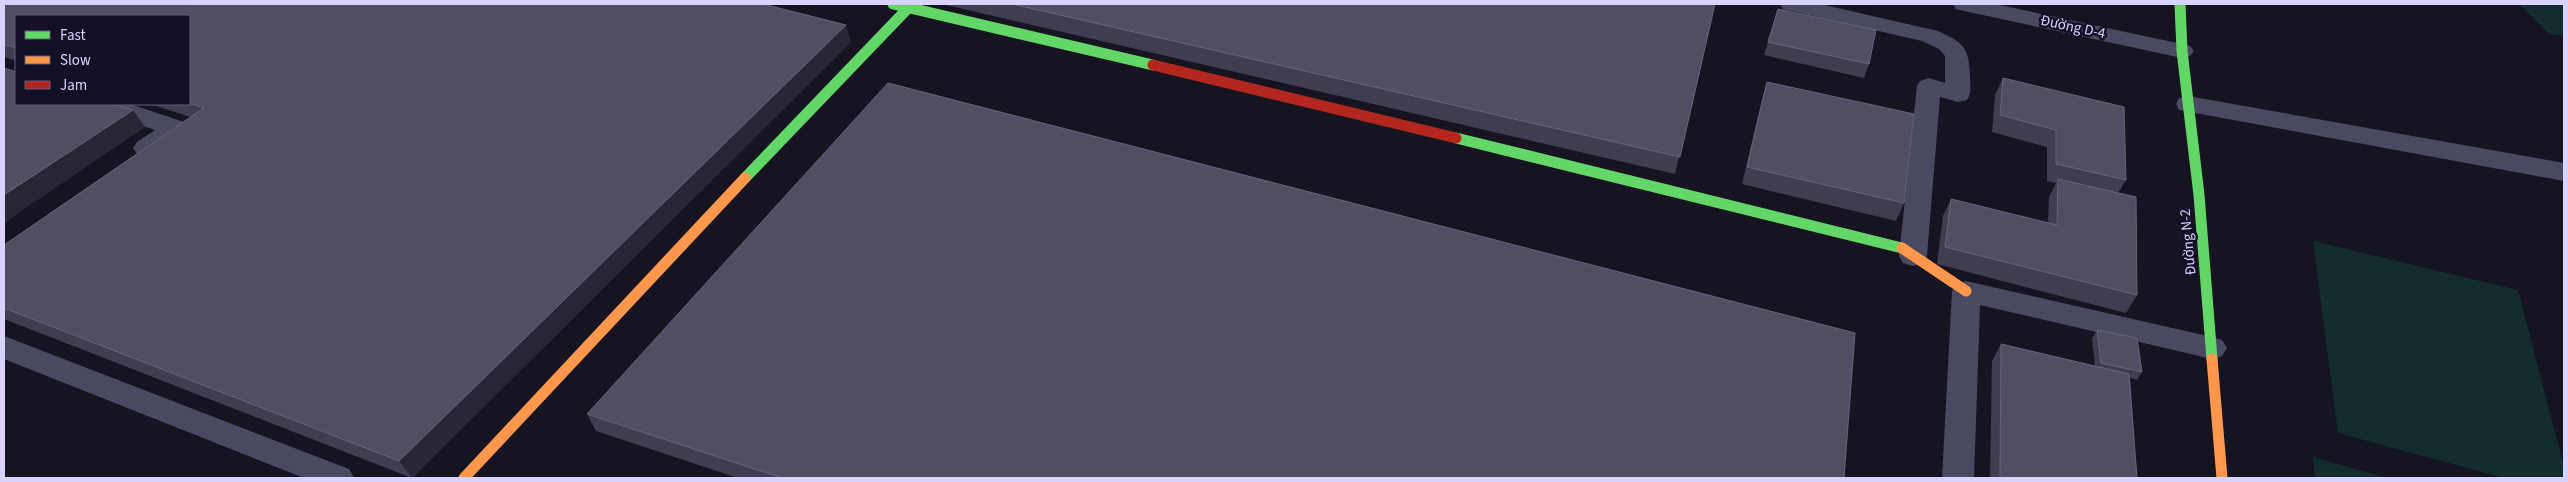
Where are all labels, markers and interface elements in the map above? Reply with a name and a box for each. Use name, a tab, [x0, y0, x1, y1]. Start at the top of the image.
street label: Đường D-4	[2039, 10, 2108, 44]
legend	[15, 15, 190, 105]
text: Fast	[60, 25, 86, 46]
text: Slow	[60, 50, 91, 71]
text: Jam	[60, 75, 87, 96]
street label: Đường N-2	[2175, 208, 2201, 276]

